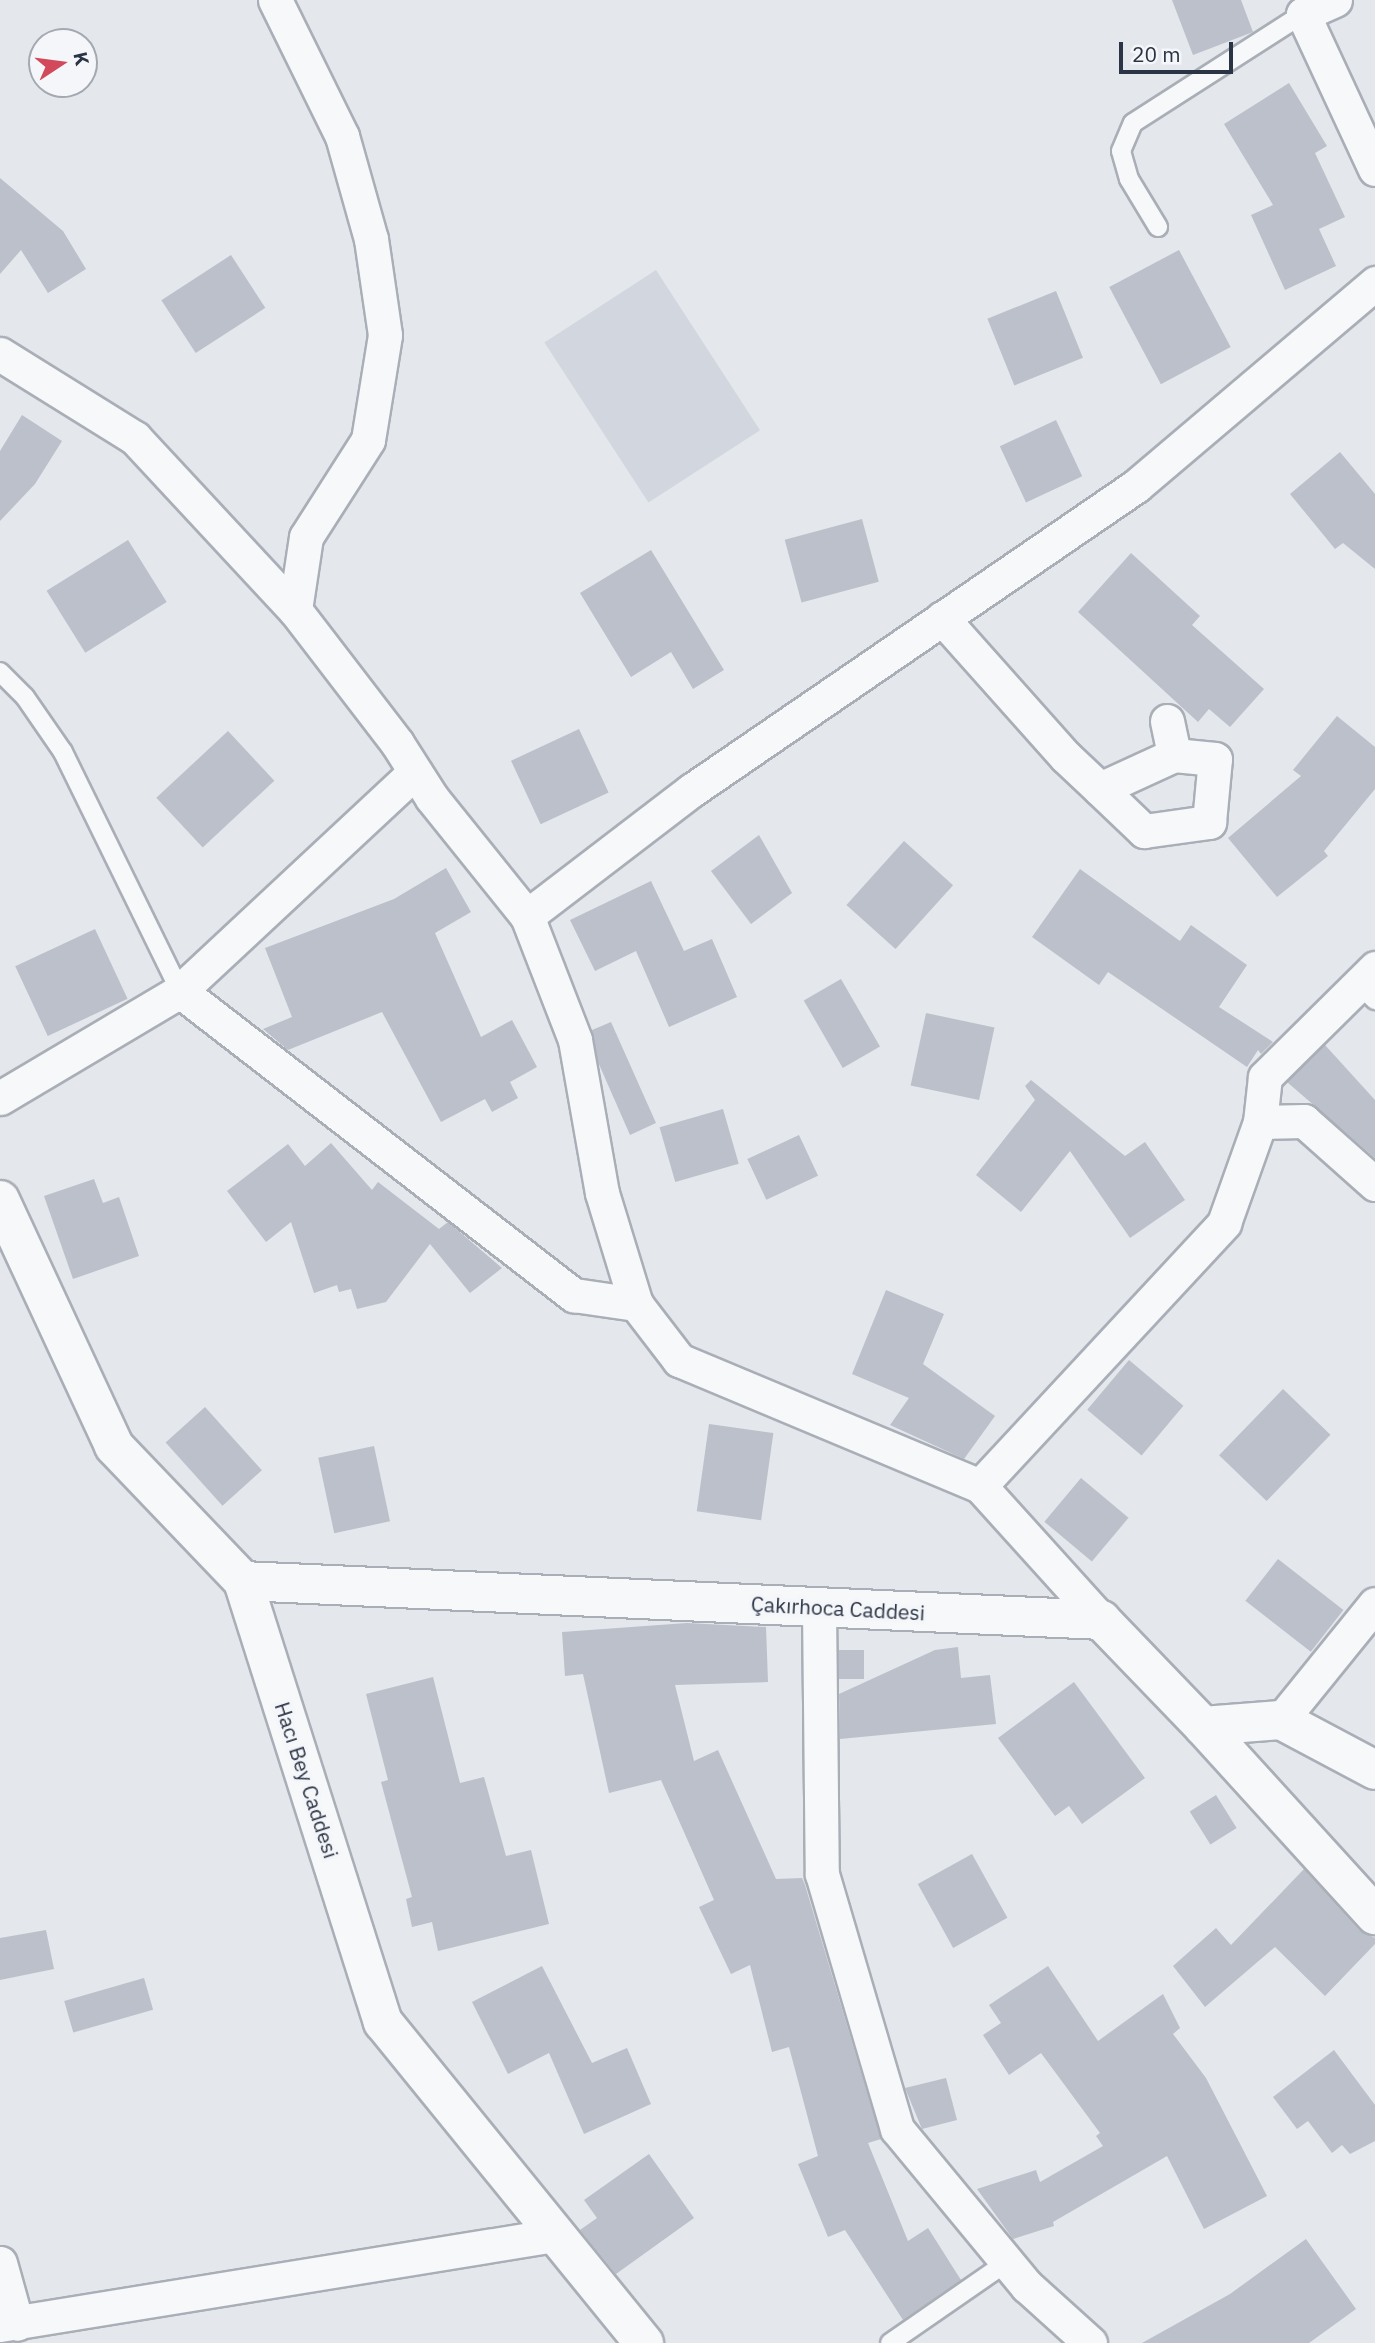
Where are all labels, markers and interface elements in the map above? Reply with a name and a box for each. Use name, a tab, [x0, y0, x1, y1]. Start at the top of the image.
north arrow	[28, 28, 98, 98]
scale bar	[1123, 28, 1237, 72]
text: 20 m	[1132, 40, 1181, 68]
text: K	[68, 50, 95, 68]
street label: Çakırhoca Caddesi	[750, 1591, 926, 1625]
street label: Hacı Bey Caddesi	[270, 1699, 344, 1861]

